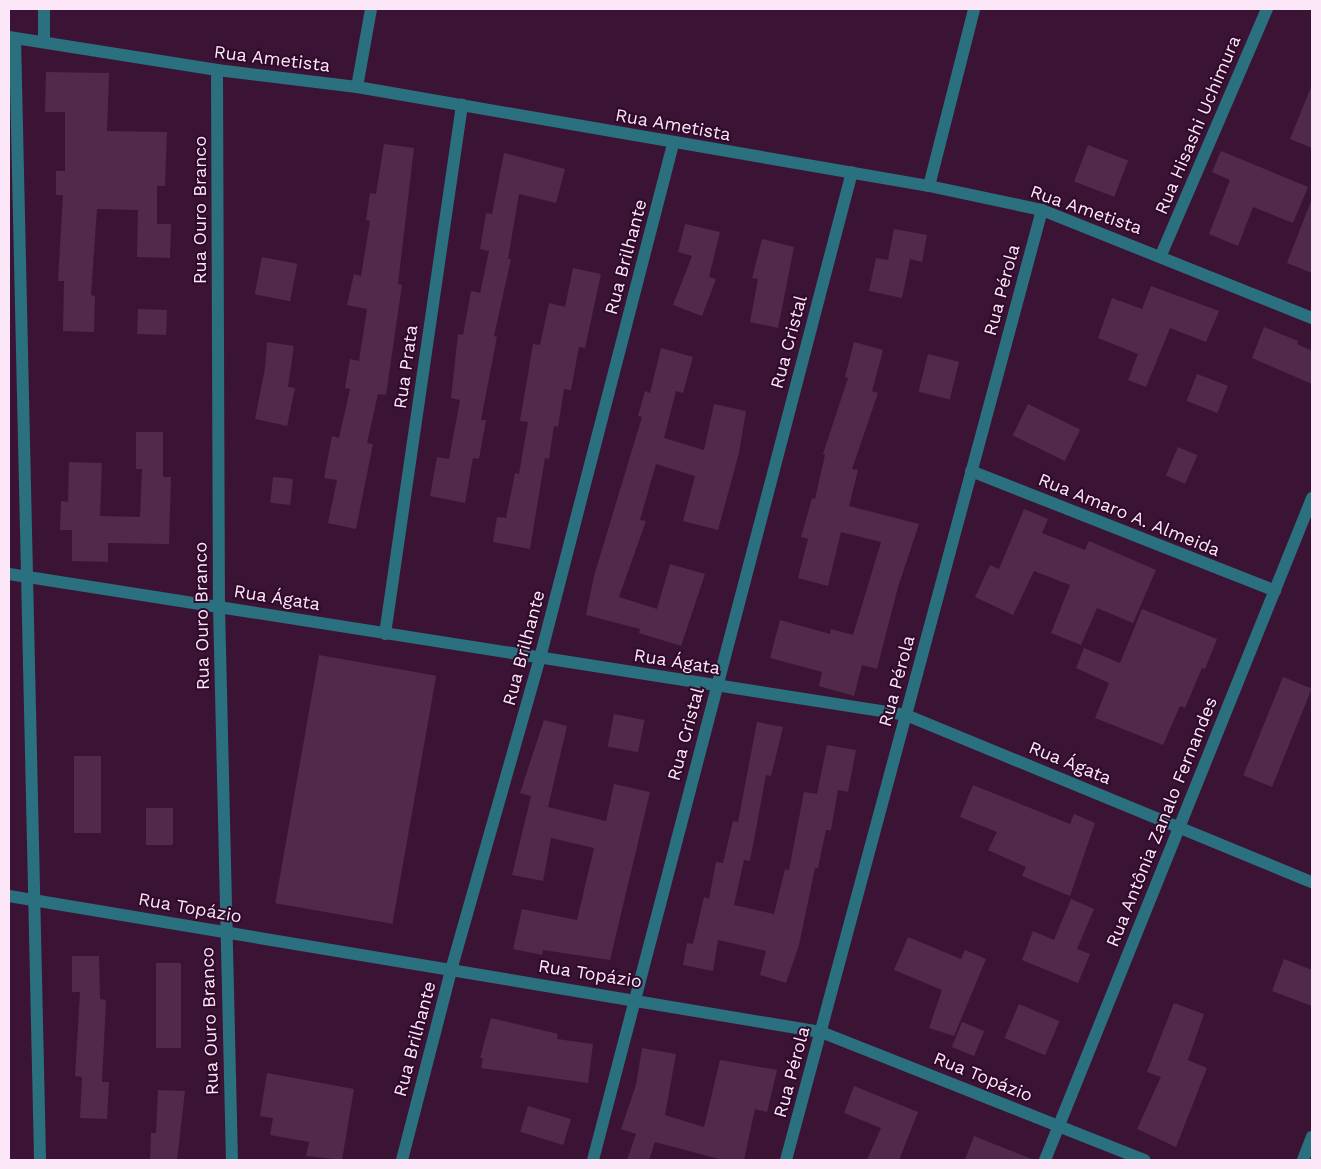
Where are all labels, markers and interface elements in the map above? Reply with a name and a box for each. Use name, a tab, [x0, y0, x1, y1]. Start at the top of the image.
street label: Rua Hisashi Uchimura	[1150, 32, 1246, 218]
street label: Rua Ametista	[212, 41, 332, 77]
street label: Rua Ametista	[613, 104, 733, 146]
street label: Rua Ouro Branco	[189, 136, 211, 284]
street label: Rua Ametista	[1027, 181, 1145, 239]
street label: Rua Brilhante	[600, 197, 652, 317]
street label: Rua Pérola	[979, 242, 1025, 338]
street label: Rua Cristal	[766, 293, 812, 391]
street label: Rua Prata	[389, 323, 423, 411]
street label: Rua Amaro A. Almeida	[1034, 468, 1224, 562]
street label: Rua Ouro Branco	[190, 541, 214, 691]
street label: Rua Ágata	[232, 580, 322, 616]
street label: Rua Brilhante	[498, 588, 550, 708]
street label: Rua Pérola	[874, 633, 920, 729]
street label: Rua Ágata	[632, 644, 722, 680]
street label: Rua Cristal	[663, 685, 709, 783]
street label: Rua Antônia Zanalo Fernandes	[1102, 693, 1222, 951]
street label: Rua Ágata	[1025, 736, 1115, 790]
street label: Rua Topázio	[136, 888, 244, 928]
street label: Rua Ouro Branco	[197, 946, 223, 1096]
street label: Rua Topázio	[536, 955, 644, 993]
street label: Rua Brilhante	[389, 979, 441, 1099]
street label: Rua Pérola	[769, 1024, 815, 1120]
street label: Rua Topázio	[930, 1047, 1036, 1107]

